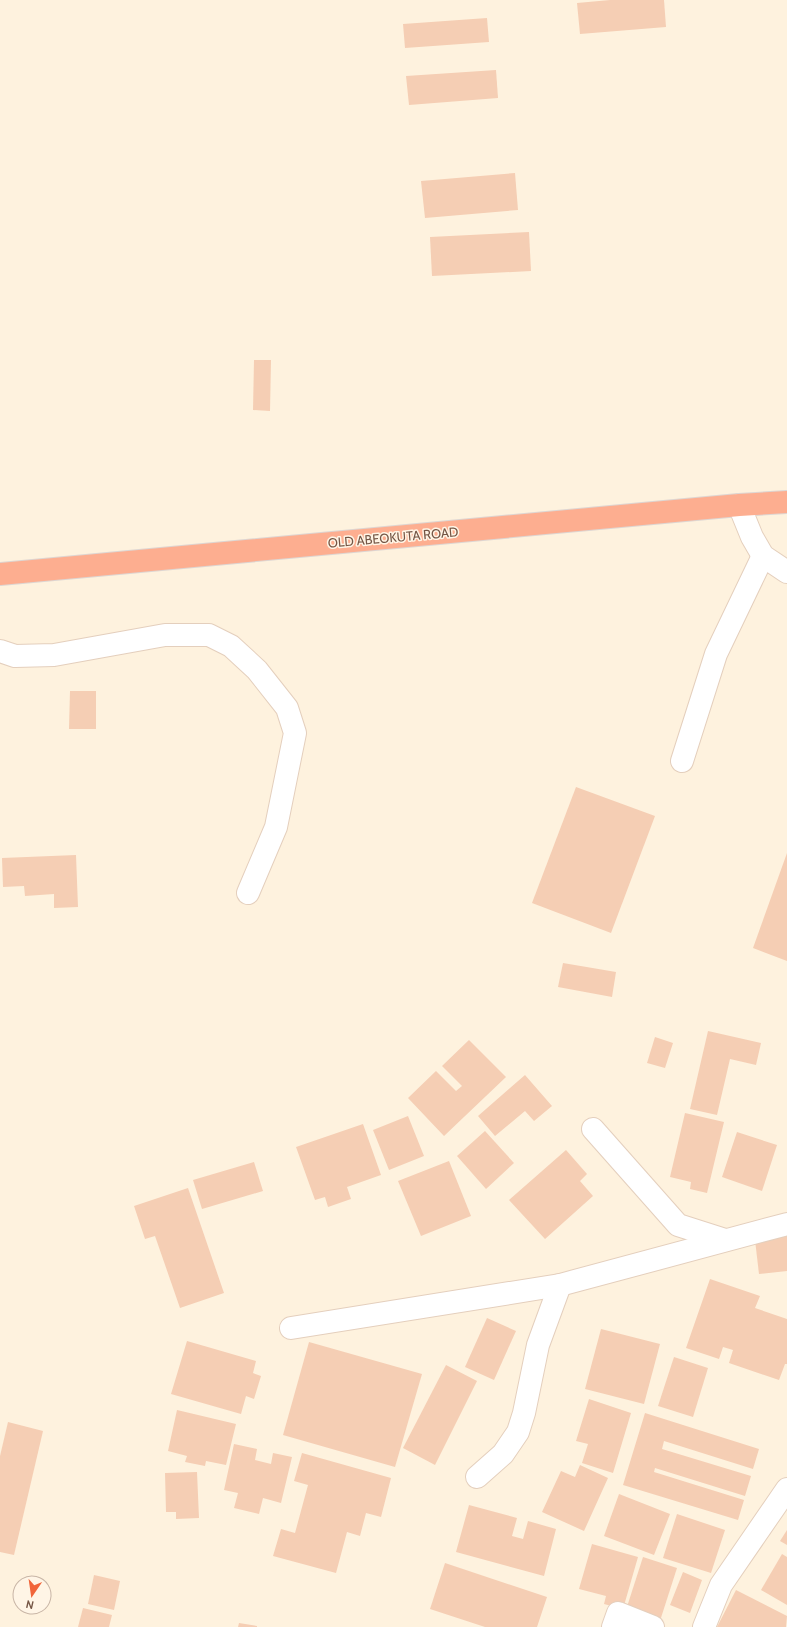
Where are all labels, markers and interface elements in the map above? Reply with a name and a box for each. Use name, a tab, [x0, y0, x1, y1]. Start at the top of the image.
street label: OLD ABEOKUTA ROAD	[327, 523, 459, 551]
north arrow	[12, 1575, 52, 1615]
text: N	[24, 1597, 35, 1612]

